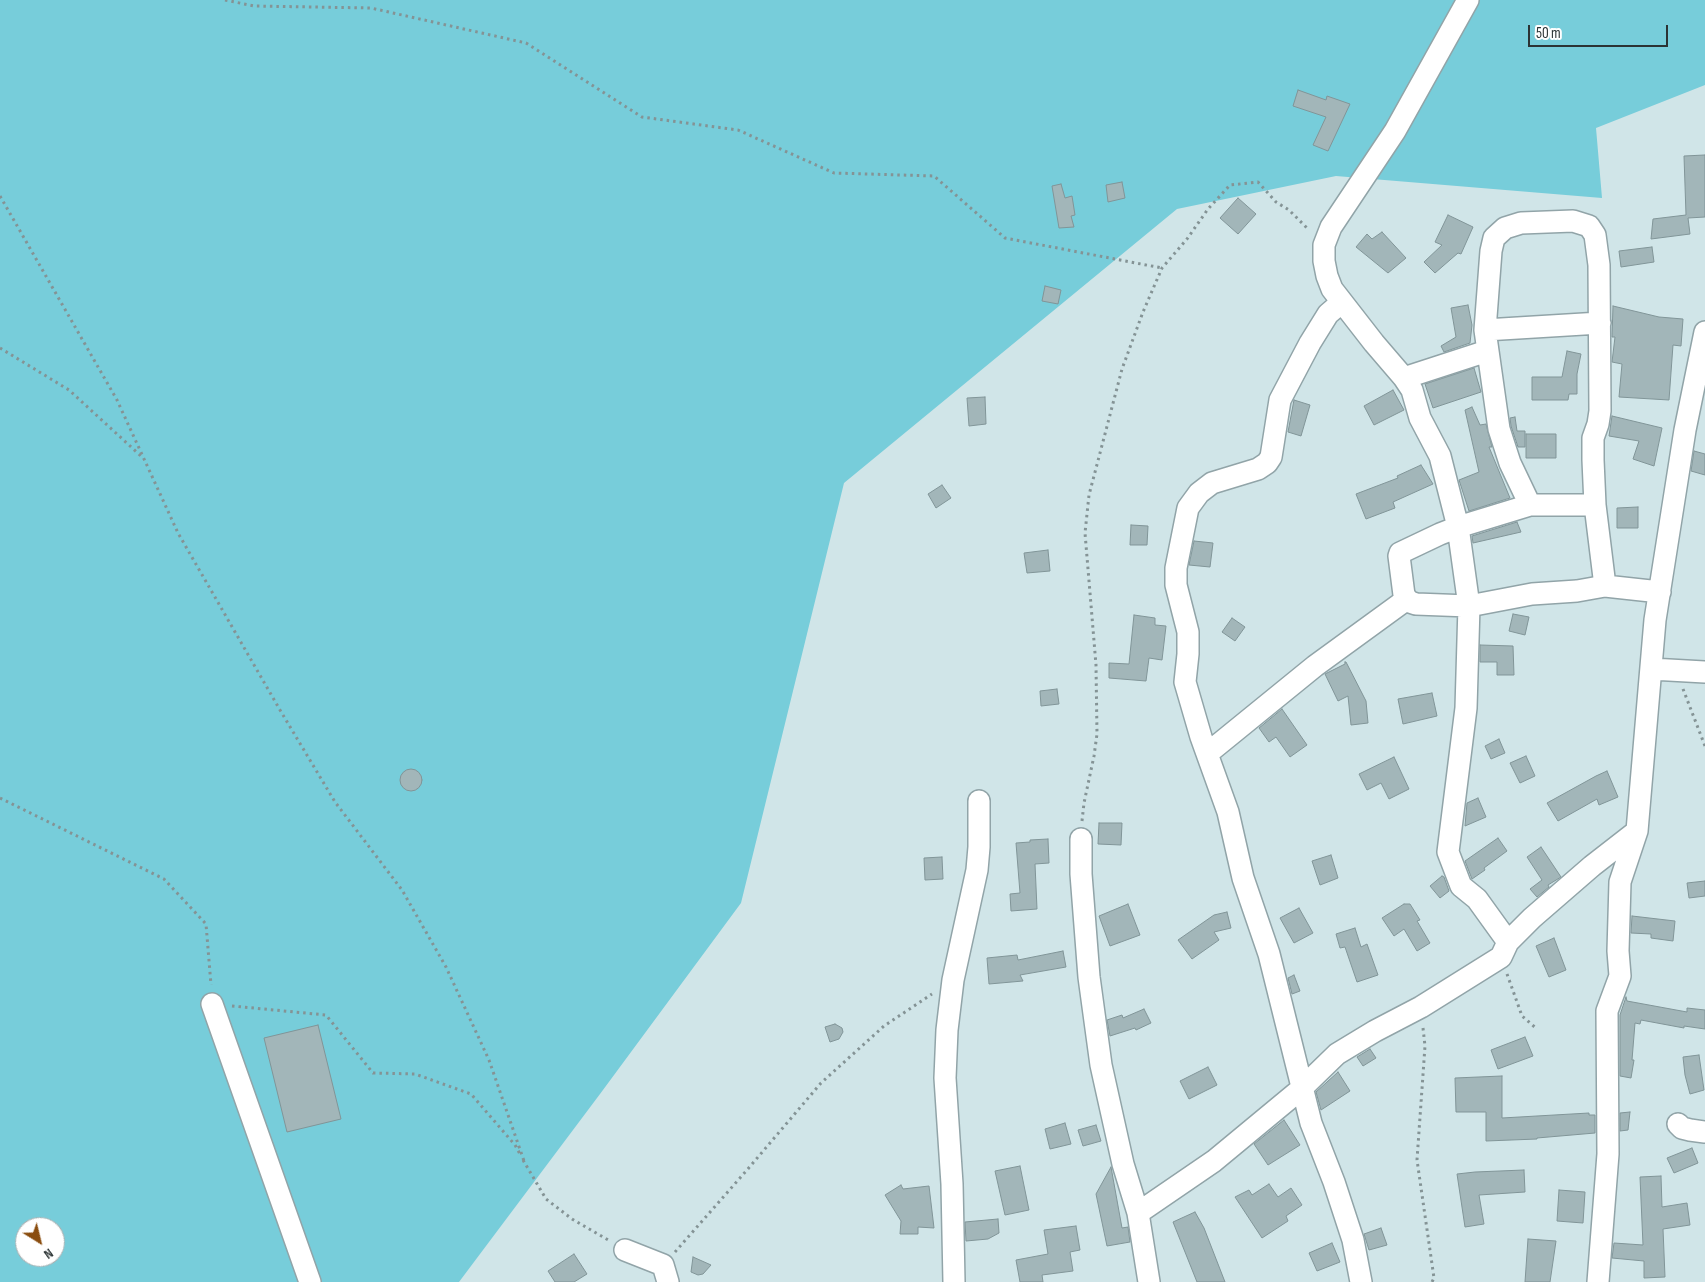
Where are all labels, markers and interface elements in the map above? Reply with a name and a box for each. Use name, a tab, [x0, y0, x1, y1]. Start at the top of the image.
scale bar	[1530, 15, 1670, 47]
text: 50 m	[1536, 24, 1561, 43]
north arrow	[15, 1217, 65, 1267]
text: N	[41, 1245, 57, 1263]

